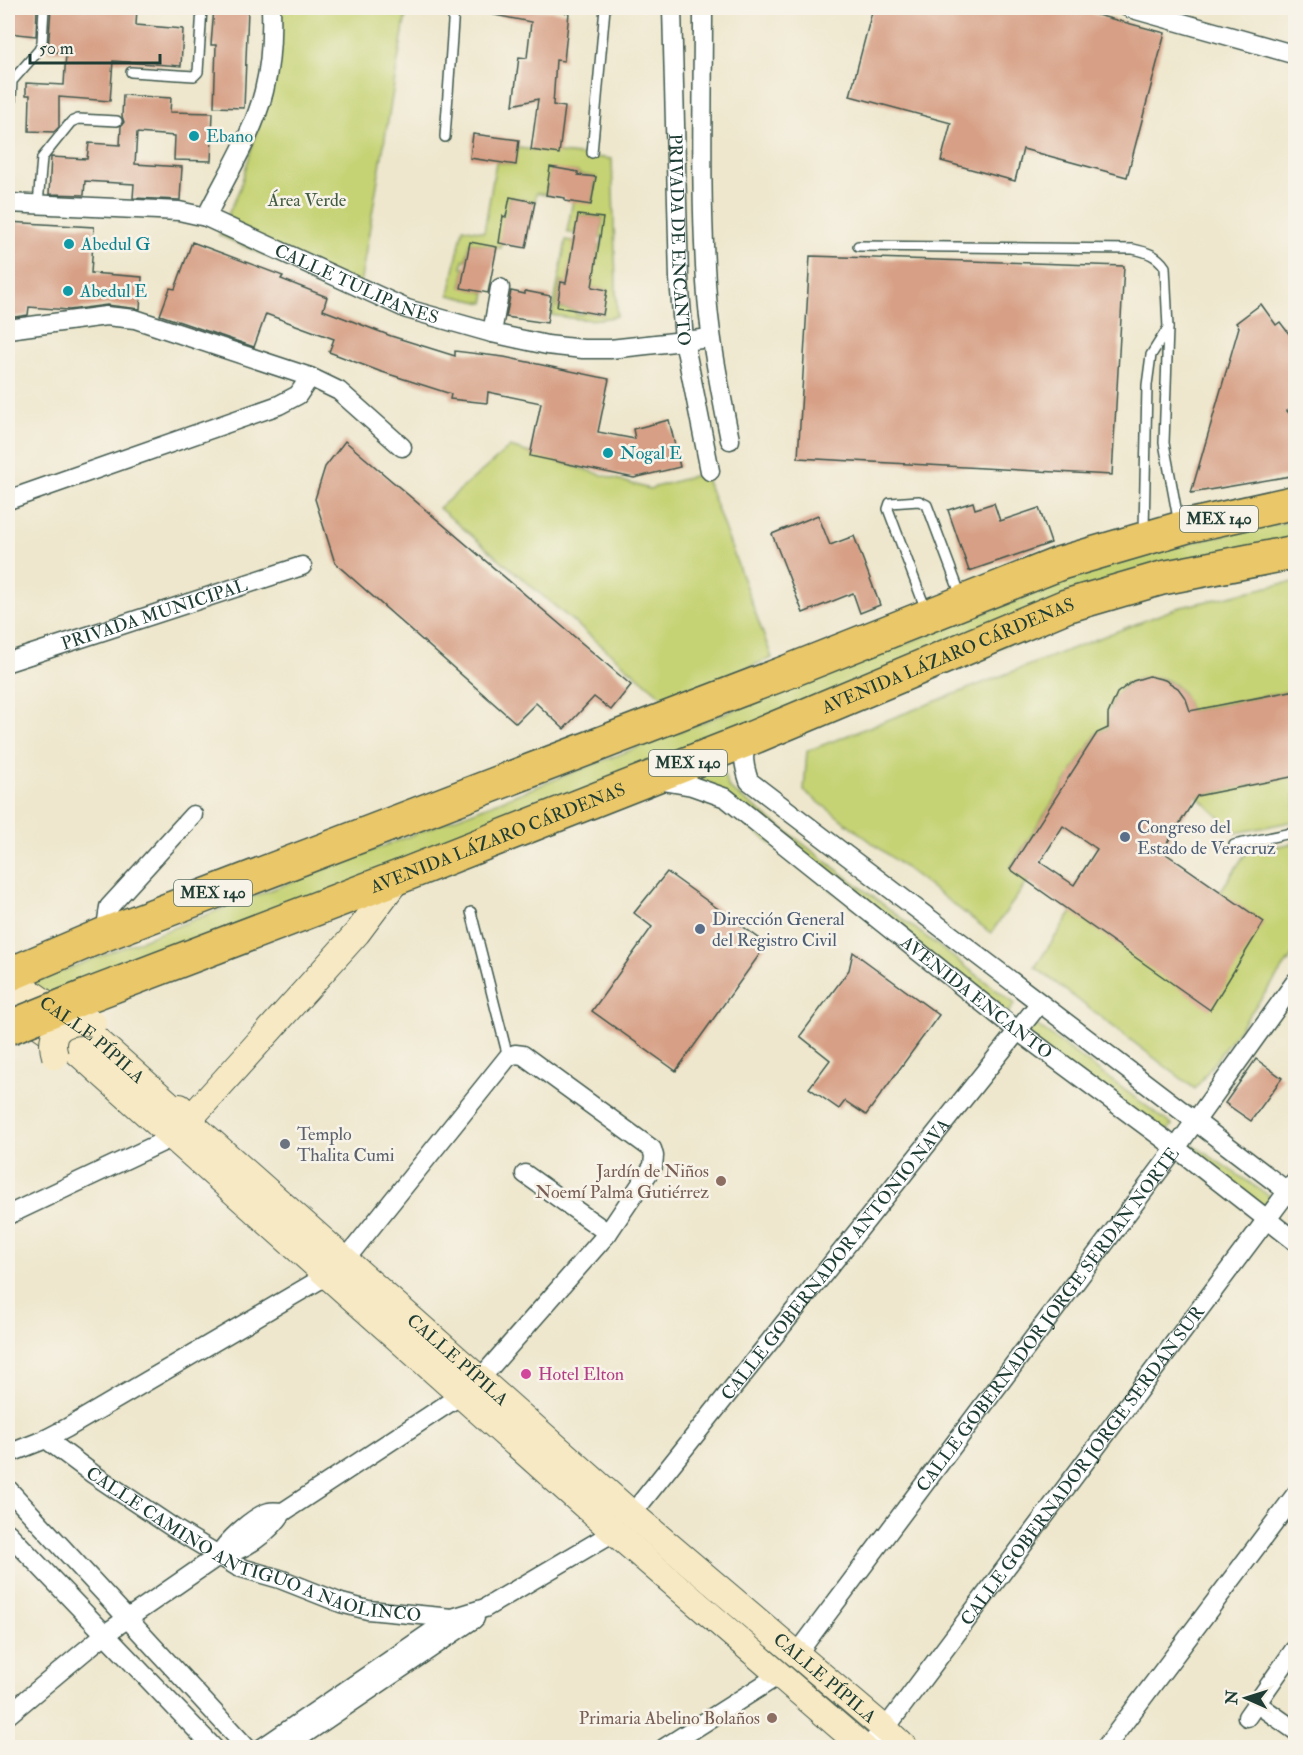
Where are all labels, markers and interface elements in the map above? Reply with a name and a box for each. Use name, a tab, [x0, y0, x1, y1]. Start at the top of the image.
scale bar	[30, 27, 160, 65]
text: 50 m	[39, 37, 74, 60]
place label: Ebano	[206, 125, 253, 148]
marker: Ebano	[187, 129, 201, 143]
street label: PRIVADA DE ENCANTO	[664, 133, 696, 347]
park label: Área Verde	[267, 189, 347, 212]
place label: Abedul G	[80, 233, 151, 256]
marker: Abedul G	[62, 237, 76, 251]
street label: CALLE TULIPANES	[271, 238, 441, 329]
place label: Abedul E	[79, 280, 147, 303]
marker: Abedul E	[61, 284, 75, 298]
place label: Nogal E	[620, 442, 682, 465]
marker: Nogal E	[601, 446, 615, 460]
road number: MEX 140	[1180, 506, 1258, 532]
street label: PRIVADA MUNICIPAL	[58, 573, 250, 655]
street label: AVENIDA LÁZARO CÁRDENAS	[817, 593, 1077, 719]
road number: MEX 140	[649, 750, 727, 776]
street label: AVENIDA LÁZARO CÁRDENAS	[366, 778, 628, 899]
place label: Congreso del Estado de Veracruz	[1137, 816, 1276, 860]
marker: Congreso del Estado de Veracruz	[1118, 830, 1132, 844]
road number: MEX 140	[174, 880, 252, 906]
place label: Dirección General del Registro Civil	[712, 908, 845, 952]
marker: Dirección General del Registro Civil	[693, 922, 707, 936]
street label: AVENIDA ENCANTO	[896, 930, 1057, 1064]
street label: CALLE PÍPILA	[35, 991, 150, 1089]
street label: CALLE GOBERNADOR ANTONIO NAVA	[716, 1113, 955, 1405]
place label: Templo Thalita Cumi	[297, 1123, 395, 1167]
marker: Templo Thalita Cumi	[278, 1137, 292, 1151]
street label: CALLE GOBERNADOR JORGE SERDÁN NORTE	[911, 1143, 1184, 1496]
place label: Jardín de Niños Noemí Palma Gutiérrez	[535, 1160, 709, 1204]
marker: Jardín de Niños Noemí Palma Gutiérrez	[714, 1174, 728, 1188]
street label: CALLE GOBERNADOR JORGE SERDÁN SUR	[955, 1300, 1210, 1630]
street label: CALLE PÍPILA	[402, 1309, 514, 1411]
place label: Hotel Elton	[538, 1363, 624, 1386]
marker: Hotel Elton	[519, 1367, 533, 1381]
street label: CALLE CAMINO ANTIGUO A NAOLINCO	[82, 1461, 422, 1627]
street label: CALLE PÍPILA	[769, 1628, 882, 1728]
north arrow	[1216, 1668, 1276, 1728]
text: N	[1222, 1689, 1242, 1706]
place label: Primaria Abelino Bolaños	[579, 1707, 760, 1730]
marker: Primaria Abelino Bolaños	[765, 1711, 779, 1725]

